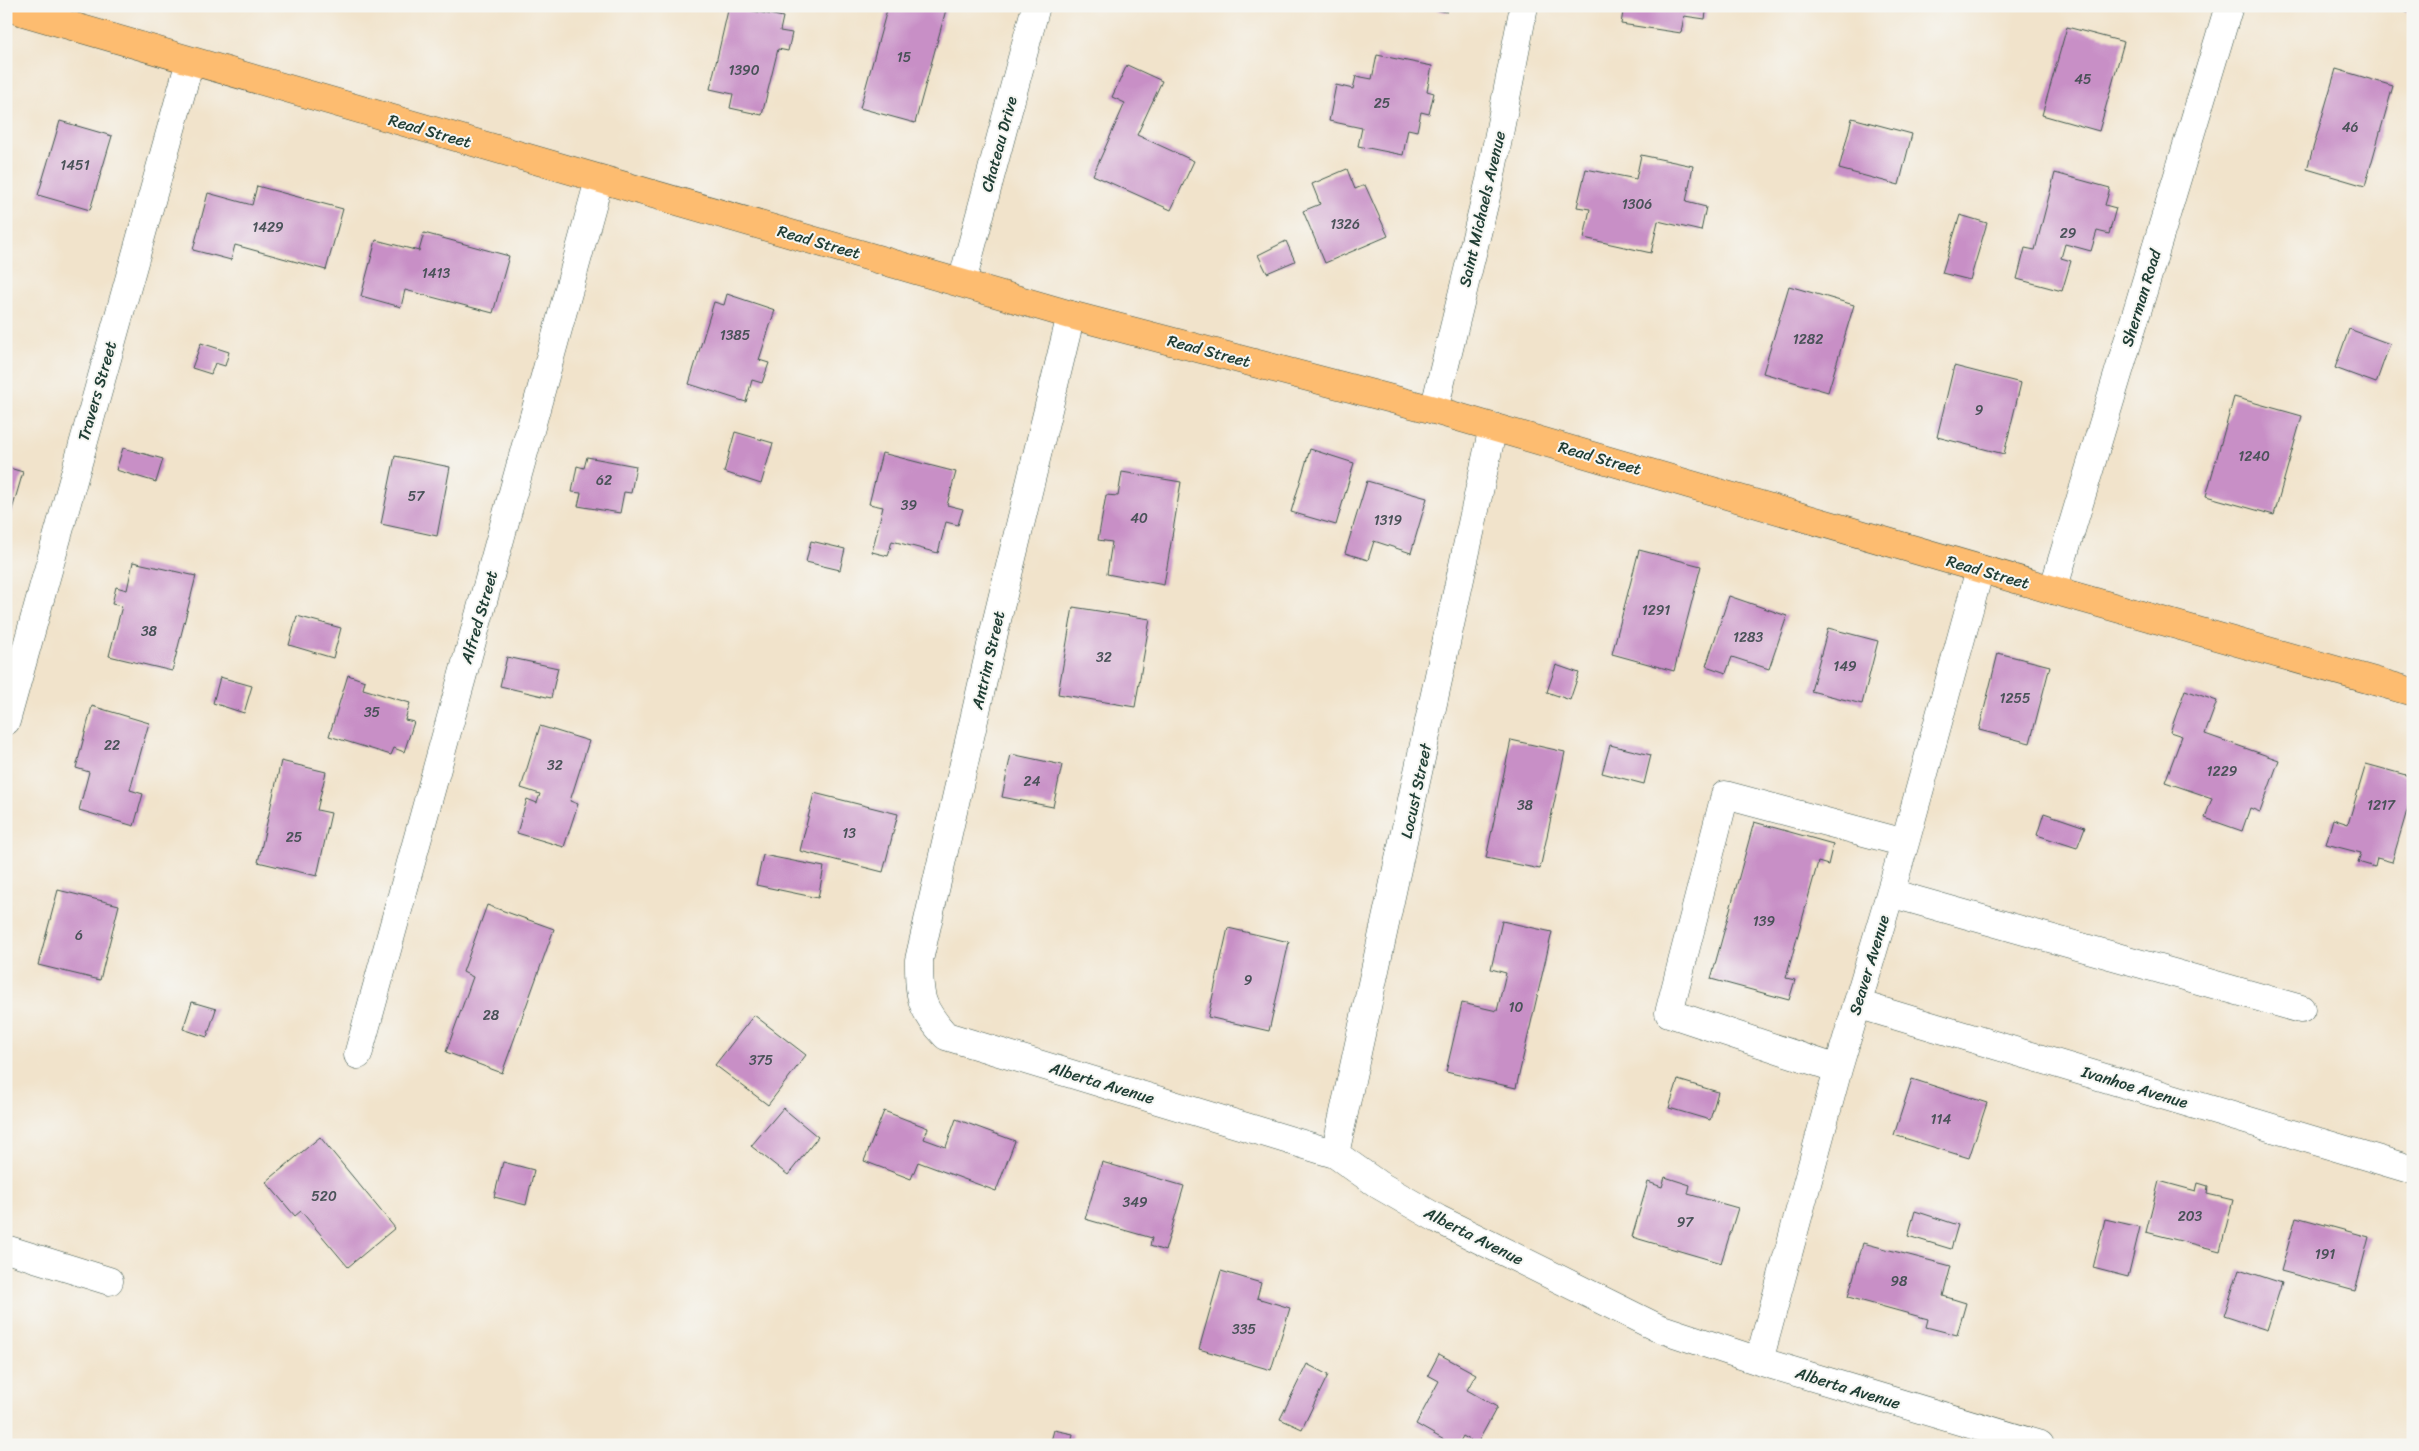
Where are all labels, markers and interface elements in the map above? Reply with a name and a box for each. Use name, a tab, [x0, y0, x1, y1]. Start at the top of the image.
house number: 15	[897, 45, 912, 70]
house number: 1390	[728, 58, 760, 83]
house number: 45	[2074, 67, 2092, 92]
house number: 25	[1374, 91, 1391, 116]
street label: Chateau Drive	[972, 93, 1026, 195]
street label: Read Street	[385, 105, 475, 157]
house number: 46	[2342, 115, 2358, 140]
street label: Saint Michaels Avenue	[1450, 128, 1514, 290]
house number: 1451	[60, 153, 90, 178]
house number: 1306	[1622, 192, 1652, 217]
house number: 1326	[1330, 212, 1360, 237]
house number: 1429	[252, 215, 284, 240]
street label: Read Street	[774, 216, 864, 268]
house number: 29	[2060, 221, 2077, 246]
street label: Sherman Road	[2112, 244, 2170, 350]
house number: 1413	[422, 261, 451, 286]
house number: 1385	[720, 323, 751, 348]
street label: Read Street	[1164, 326, 1254, 376]
house number: 1282	[1793, 327, 1823, 352]
street label: Travers Street	[69, 338, 125, 444]
house number: 9	[1975, 398, 1984, 423]
street label: Read Street	[1555, 432, 1645, 484]
house number: 1240	[2238, 444, 2270, 469]
house number: 62	[596, 468, 612, 493]
house number: 57	[408, 484, 425, 509]
house number: 39	[901, 493, 918, 518]
house number: 40	[1130, 506, 1148, 531]
house number: 1319	[1374, 508, 1403, 533]
street label: Read Street	[1943, 546, 2033, 598]
street label: Alfred Street	[452, 567, 506, 668]
house number: 1291	[1642, 598, 1670, 623]
street label: Antrim Street	[962, 608, 1013, 713]
house number: 38	[141, 619, 158, 644]
house number: 1283	[1733, 625, 1763, 650]
house number: 32	[1096, 645, 1112, 670]
house number: 149	[1833, 654, 1857, 679]
house number: 1255	[1999, 686, 2031, 711]
house number: 35	[364, 700, 381, 725]
house number: 22	[104, 733, 120, 758]
street label: Locust Street	[1392, 740, 1440, 841]
house number: 32	[547, 753, 563, 778]
house number: 1229	[2207, 759, 2238, 784]
house number: 24	[1024, 769, 1041, 794]
house number: 38	[1517, 793, 1534, 818]
house number: 1217	[2367, 793, 2396, 818]
house number: 13	[842, 821, 856, 846]
house number: 25	[286, 825, 303, 850]
house number: 139	[1753, 909, 1776, 934]
street label: Seaver Avenue	[1840, 911, 1898, 1019]
house number: 6	[75, 923, 83, 948]
house number: 9	[1244, 968, 1253, 993]
house number: 10	[1509, 995, 1524, 1020]
house number: 28	[483, 1003, 500, 1028]
house number: 375	[749, 1048, 774, 1073]
street label: Alberta Avenue	[1045, 1053, 1158, 1113]
street label: Ivanhoe Avenue	[2077, 1057, 2192, 1117]
house number: 114	[1931, 1107, 1952, 1132]
house number: 520	[311, 1184, 337, 1209]
house number: 349	[1122, 1190, 1148, 1215]
street label: Alberta Avenue	[1418, 1198, 1529, 1274]
house number: 203	[2178, 1204, 2203, 1229]
house number: 97	[1677, 1210, 1694, 1235]
house number: 191	[2315, 1242, 2335, 1267]
house number: 98	[1890, 1269, 1908, 1294]
house number: 335	[1232, 1317, 1256, 1342]
street label: Alberta Avenue	[1791, 1358, 1904, 1418]

